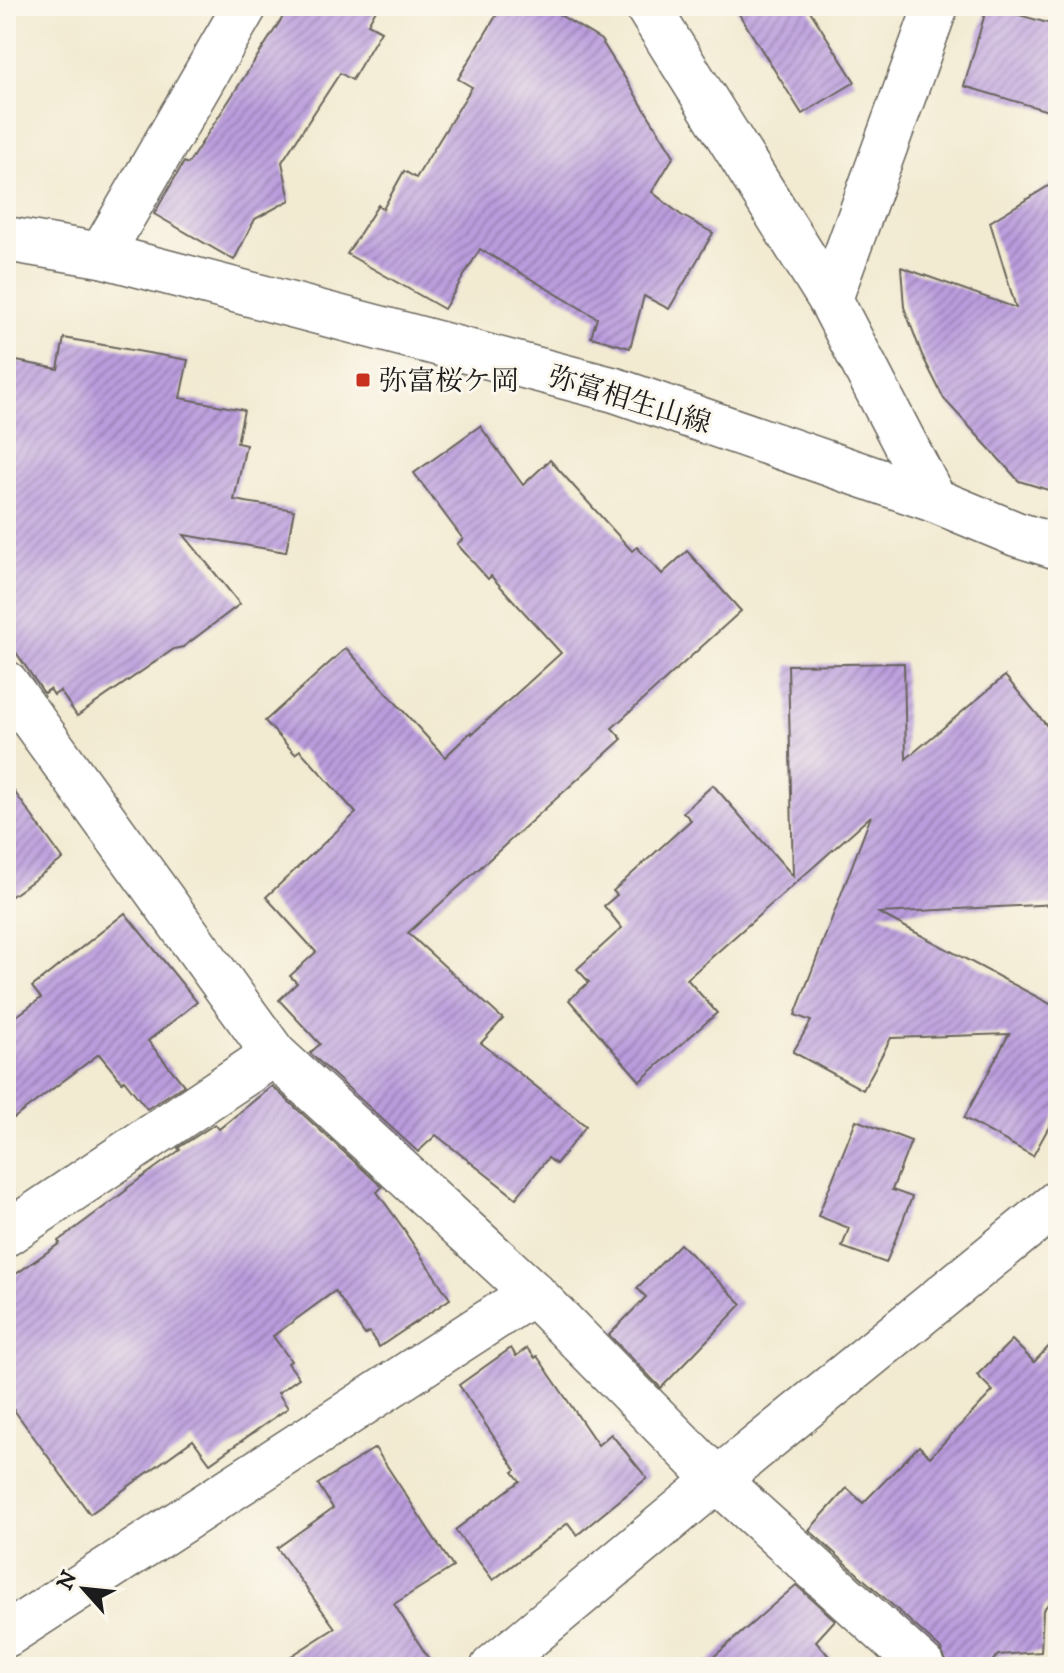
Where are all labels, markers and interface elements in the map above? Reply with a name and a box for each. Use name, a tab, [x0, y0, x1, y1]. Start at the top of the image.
street label: 弥富相生山線	[544, 359, 715, 442]
place label: 弥富桜ケ岡	[379, 364, 519, 399]
marker: 弥富桜ケ岡	[354, 371, 372, 389]
north arrow	[44, 1549, 124, 1629]
text: N	[51, 1566, 84, 1595]

